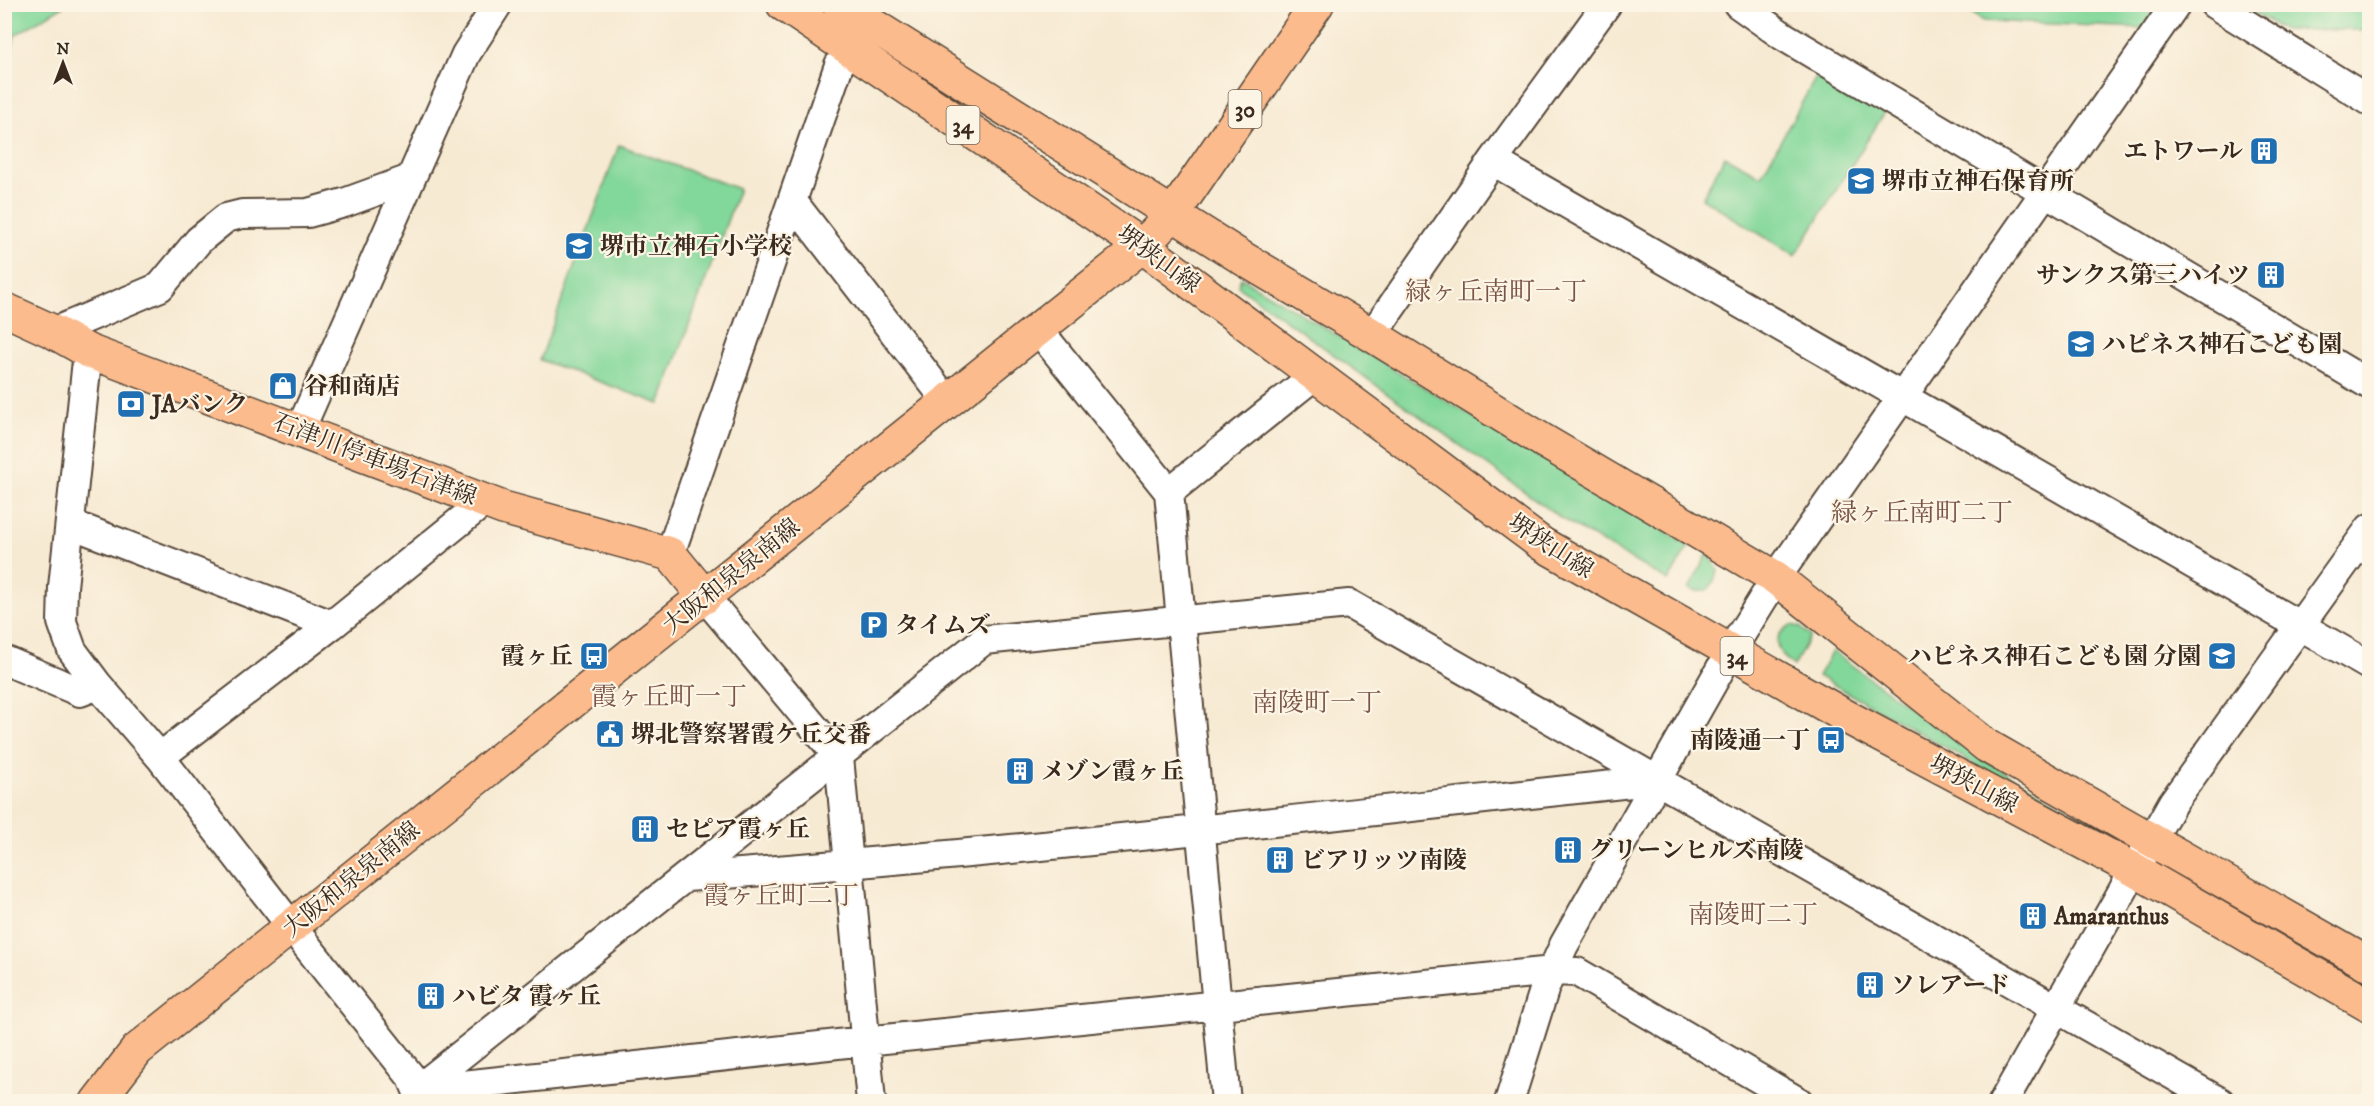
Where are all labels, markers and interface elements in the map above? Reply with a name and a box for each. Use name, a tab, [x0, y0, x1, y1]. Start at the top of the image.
north arrow	[33, 33, 93, 93]
text: N	[56, 39, 70, 59]
road number: 30	[1228, 90, 1262, 128]
road number: 34	[946, 106, 980, 144]
building icon: エトワール	[2248, 135, 2280, 167]
place label: エトワール	[2123, 137, 2243, 167]
school or university icon: 堺市立神石保育所	[1845, 165, 1877, 197]
place label: 堺市立神石保育所	[1882, 167, 2074, 197]
street label: 堺狭山線	[1111, 219, 1206, 300]
school or university icon: 堺市立神石小学校	[563, 230, 595, 262]
place label: 堺市立神石小学校	[600, 232, 792, 262]
building icon: サンクス第三ハイツ	[2255, 259, 2287, 291]
place label: サンクス第三ハイツ	[2036, 261, 2250, 291]
district label: 緑ヶ丘南町一丁	[1405, 276, 1587, 309]
school or university icon: ハピネス神石こども園	[2065, 328, 2097, 360]
place label: ハピネス神石こども園	[2102, 330, 2342, 360]
shop icon: 谷和商店	[267, 370, 299, 402]
place label: 谷和商店	[304, 372, 400, 402]
bank icon: JAバンク	[115, 388, 147, 420]
place label: JAバンク	[149, 390, 248, 420]
street label: 石津川停車場石津線	[268, 407, 481, 513]
district label: 緑ヶ丘南町二丁	[1831, 497, 2013, 530]
street label: 堺狭山線	[1502, 508, 1599, 586]
street label: 大阪和泉泉南線	[657, 512, 806, 641]
parking icon: タイムズ	[858, 609, 890, 641]
place label: タイムズ	[895, 611, 991, 641]
road number: 34	[1720, 637, 1754, 675]
bus stop icon: 霞ヶ丘	[578, 640, 610, 672]
school or university icon: ハピネス神石こども園 分園	[2206, 640, 2238, 672]
place label: 霞ヶ丘	[501, 642, 573, 672]
place label: ハピネス神石こども園 分園	[1908, 642, 2201, 672]
district label: 霞ヶ丘町一丁	[591, 681, 747, 714]
district label: 南陵町一丁	[1252, 687, 1382, 720]
public building icon: 堺北警察署霞ケ丘交番	[594, 718, 626, 750]
place label: 堺北警察署霞ケ丘交番	[631, 720, 871, 750]
bus stop icon: 南陵通一丁	[1815, 724, 1847, 756]
place label: 南陵通一丁	[1690, 726, 1810, 756]
street label: 堺狭山線	[1924, 749, 2023, 821]
building icon: メゾン霞ヶ丘	[1004, 755, 1036, 787]
place label: メゾン霞ヶ丘	[1041, 757, 1184, 787]
building icon: セピア霞ヶ丘	[629, 813, 661, 845]
street label: 大阪和泉泉南線	[277, 815, 426, 944]
place label: セピア霞ヶ丘	[666, 815, 810, 845]
building icon: グリーンヒルズ南陵	[1552, 834, 1584, 866]
place label: グリーンヒルズ南陵	[1589, 836, 1804, 866]
building icon: ビアリッツ南陵	[1264, 844, 1296, 876]
place label: ビアリッツ南陵	[1301, 846, 1467, 876]
district label: 霞ヶ丘町二丁	[703, 880, 859, 913]
district label: 南陵町二丁	[1688, 899, 1818, 932]
building icon: Amaranthus	[2017, 900, 2049, 932]
place label: Amaranthus	[2053, 902, 2169, 932]
building icon: ソレアード	[1854, 969, 1886, 1001]
place label: ソレアード	[1891, 971, 2010, 1001]
building icon: ハビタ 霞ヶ丘	[415, 980, 447, 1012]
place label: ハビタ 霞ヶ丘	[452, 982, 601, 1012]

